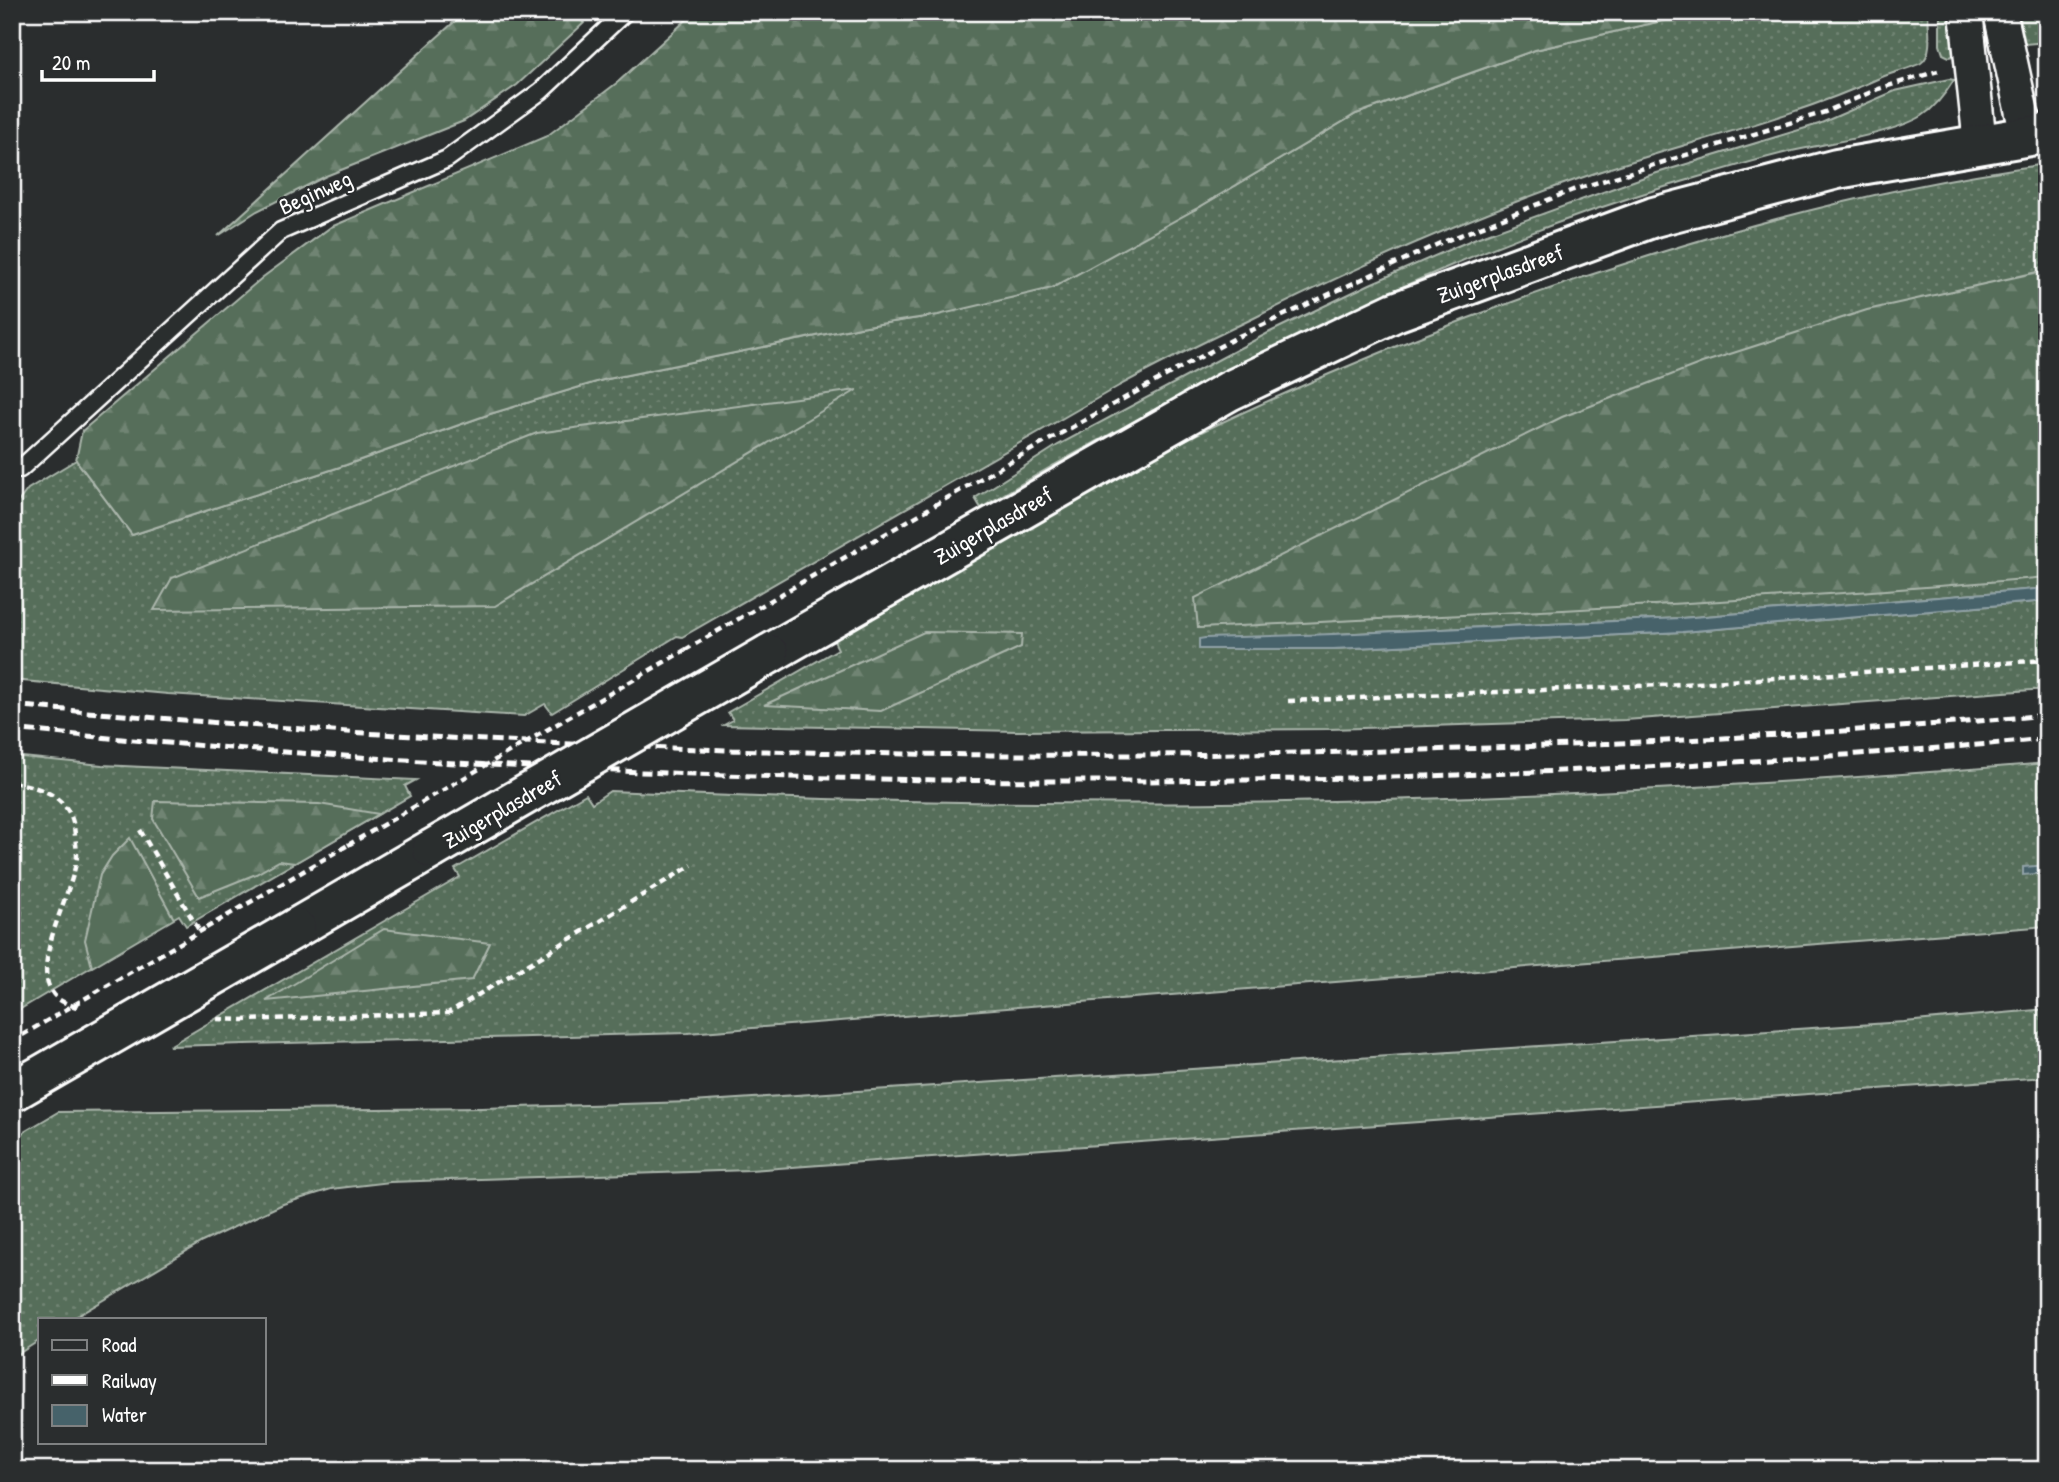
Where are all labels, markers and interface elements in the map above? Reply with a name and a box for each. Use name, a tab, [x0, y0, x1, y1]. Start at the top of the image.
scale bar	[42, 38, 154, 82]
text: 20 m	[52, 48, 90, 77]
street label: Beginweg	[274, 162, 356, 222]
street label: Zuigerplasdreef	[1432, 236, 1568, 310]
street label: Zuigerplasdreef	[928, 478, 1059, 572]
street label: Zuigerplasdreef	[437, 762, 568, 856]
legend	[38, 1318, 266, 1444]
text: Road	[102, 1330, 136, 1359]
text: Railway	[102, 1366, 157, 1395]
text: Water	[102, 1400, 147, 1429]

